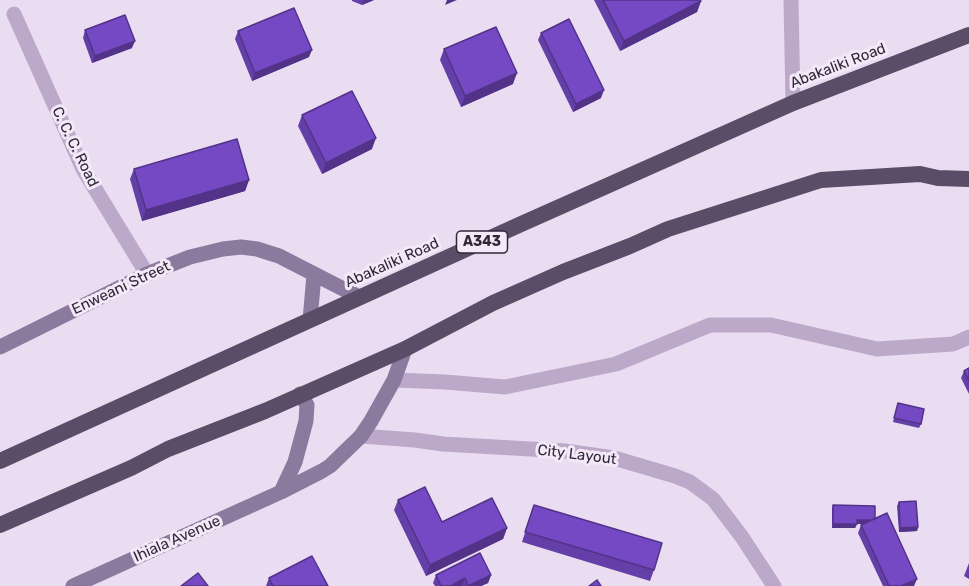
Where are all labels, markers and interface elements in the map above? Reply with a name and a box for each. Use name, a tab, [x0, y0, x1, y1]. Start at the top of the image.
street label: Abakaliki Road	[788, 40, 888, 92]
street label: C. C. C. Road	[48, 104, 102, 190]
road number: A343	[456, 231, 508, 253]
street label: Abakaliki Road	[342, 234, 442, 292]
street label: Enweani Street	[69, 257, 173, 319]
street label: City Layout	[536, 441, 618, 469]
street label: Ihiala Avenue	[131, 512, 223, 566]

